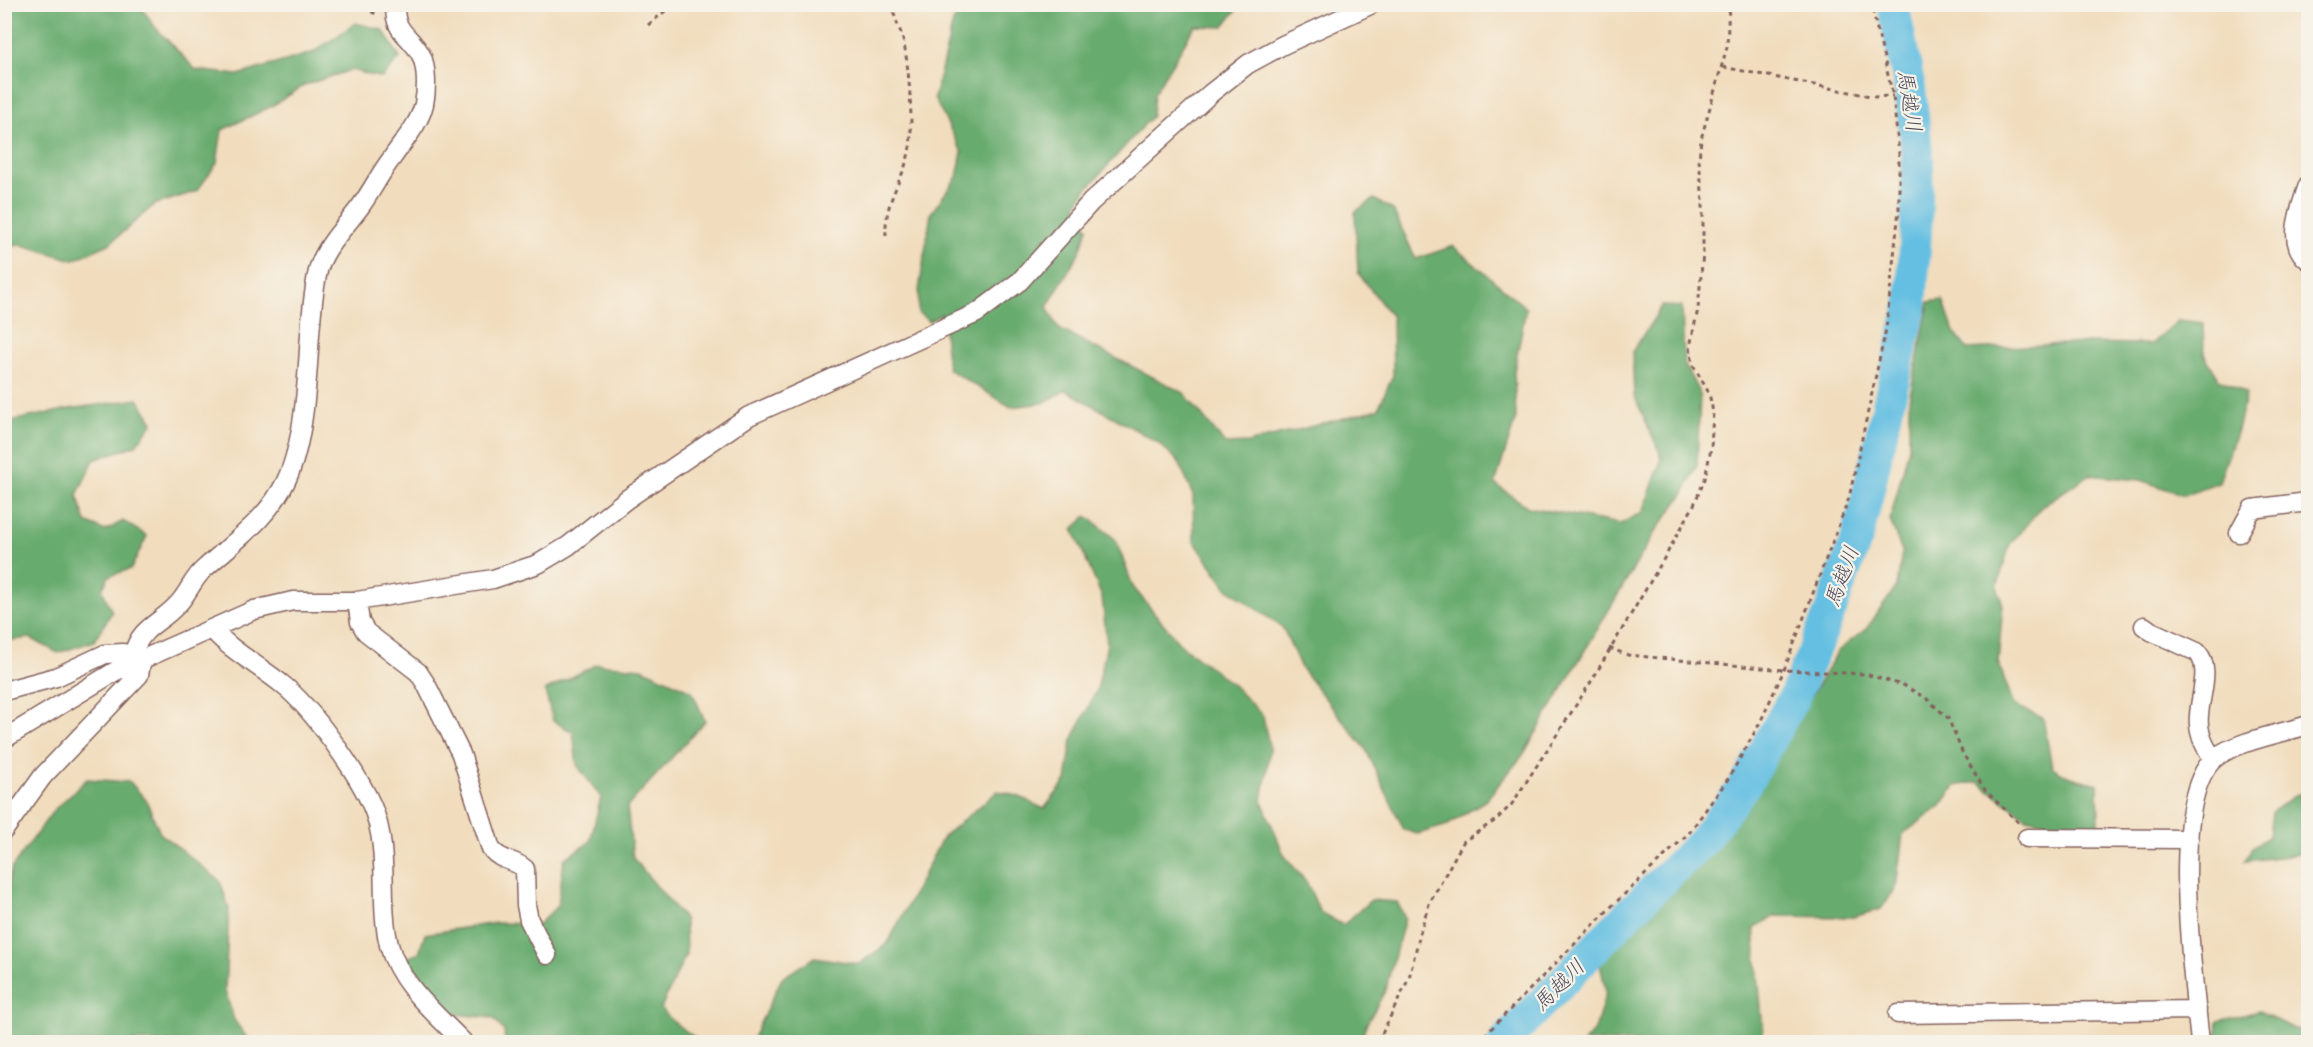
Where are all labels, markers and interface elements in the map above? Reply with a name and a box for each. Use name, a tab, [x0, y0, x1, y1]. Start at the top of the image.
water label: 馬越川	[1887, 67, 1929, 135]
water label: 馬越川	[1817, 542, 1869, 612]
water label: 馬越川	[1526, 952, 1594, 1020]

